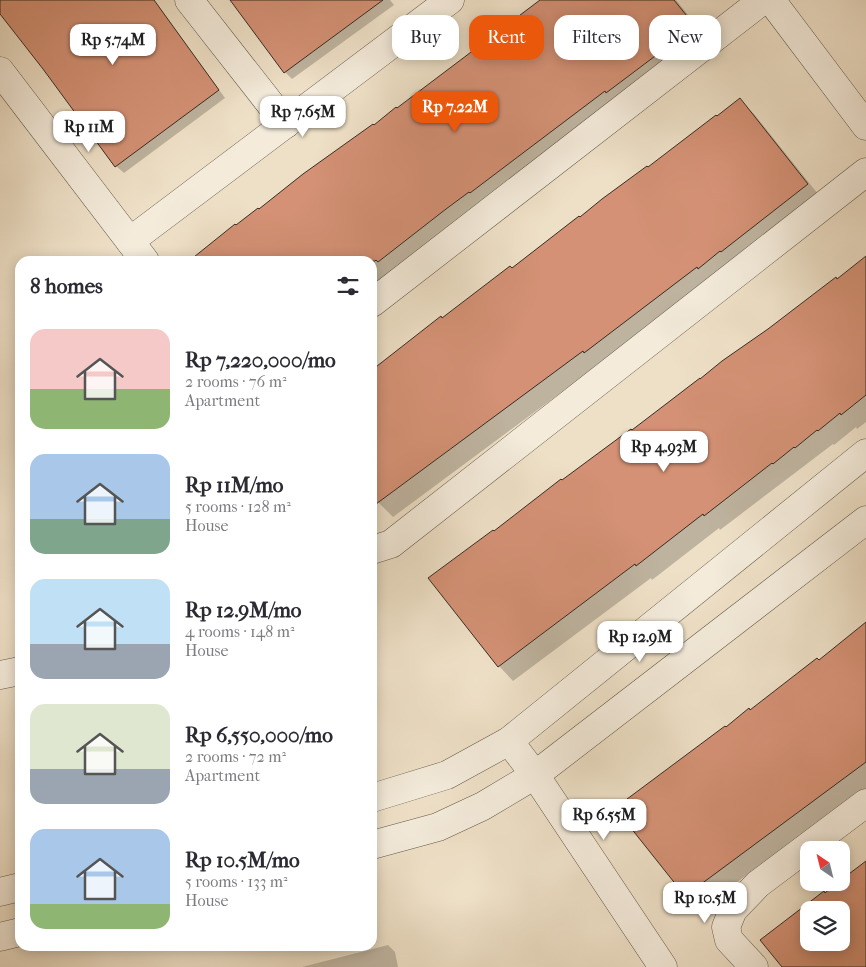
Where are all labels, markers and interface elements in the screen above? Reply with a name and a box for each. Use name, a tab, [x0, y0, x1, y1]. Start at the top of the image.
chip: Buy	[392, 15, 459, 60]
chip: Rent	[469, 15, 544, 60]
chip: Filters	[554, 15, 639, 60]
chip: New	[649, 15, 721, 60]
pin: Rp 5.74M	[61, 23, 165, 66]
text: Rp 5.74M	[81, 30, 145, 49]
pin: Rp 7.22M	[403, 90, 507, 133]
pin: Rp 7.65M	[251, 96, 355, 138]
text: Rp 7.22M	[422, 97, 488, 116]
text: Rp 7.65M	[271, 102, 335, 121]
pin: Rp 11M	[48, 110, 130, 153]
text: Rp 11M	[64, 117, 114, 136]
icon: filters	[334, 272, 362, 300]
text: 8 homes	[30, 274, 103, 298]
text: Rp 7,220,000/mo	[185, 348, 336, 372]
icon: home	[70, 349, 130, 409]
text: 2 rooms · 76 m²	[185, 372, 286, 391]
text: Apartment	[185, 391, 260, 410]
pin: Rp 4.93M	[612, 430, 716, 473]
text: Rp 4.93M	[631, 437, 697, 456]
text: Rp 11M/mo	[185, 473, 283, 497]
icon: home	[70, 474, 130, 534]
text: 5 rooms · 128 m²	[185, 497, 291, 516]
text: House	[185, 516, 228, 535]
text: Rp 12.9M/mo	[185, 598, 302, 622]
icon: home	[70, 599, 130, 659]
pin: Rp 12.9M	[588, 620, 692, 663]
text: 4 rooms · 148 m²	[185, 622, 294, 641]
text: Rp 12.9M	[608, 627, 672, 646]
text: House	[185, 641, 228, 660]
text: Rp 6,550,000/mo	[185, 723, 333, 747]
icon: home	[70, 724, 130, 784]
text: 2 rooms · 72 m²	[185, 747, 286, 766]
text: Apartment	[185, 766, 260, 785]
pin: Rp 6.55M	[552, 798, 656, 841]
text: Rp 6.55M	[572, 805, 636, 824]
north arrow	[800, 841, 850, 891]
map controls	[800, 841, 850, 951]
text: Rp 10.5M/mo	[185, 848, 300, 872]
icon: home	[70, 849, 130, 909]
text: 5 rooms · 133 m²	[185, 872, 288, 891]
pin: Rp 10.5M	[653, 882, 757, 924]
text: Rp 10.5M	[674, 888, 736, 907]
text: House	[185, 891, 228, 910]
button: layers	[800, 901, 850, 951]

